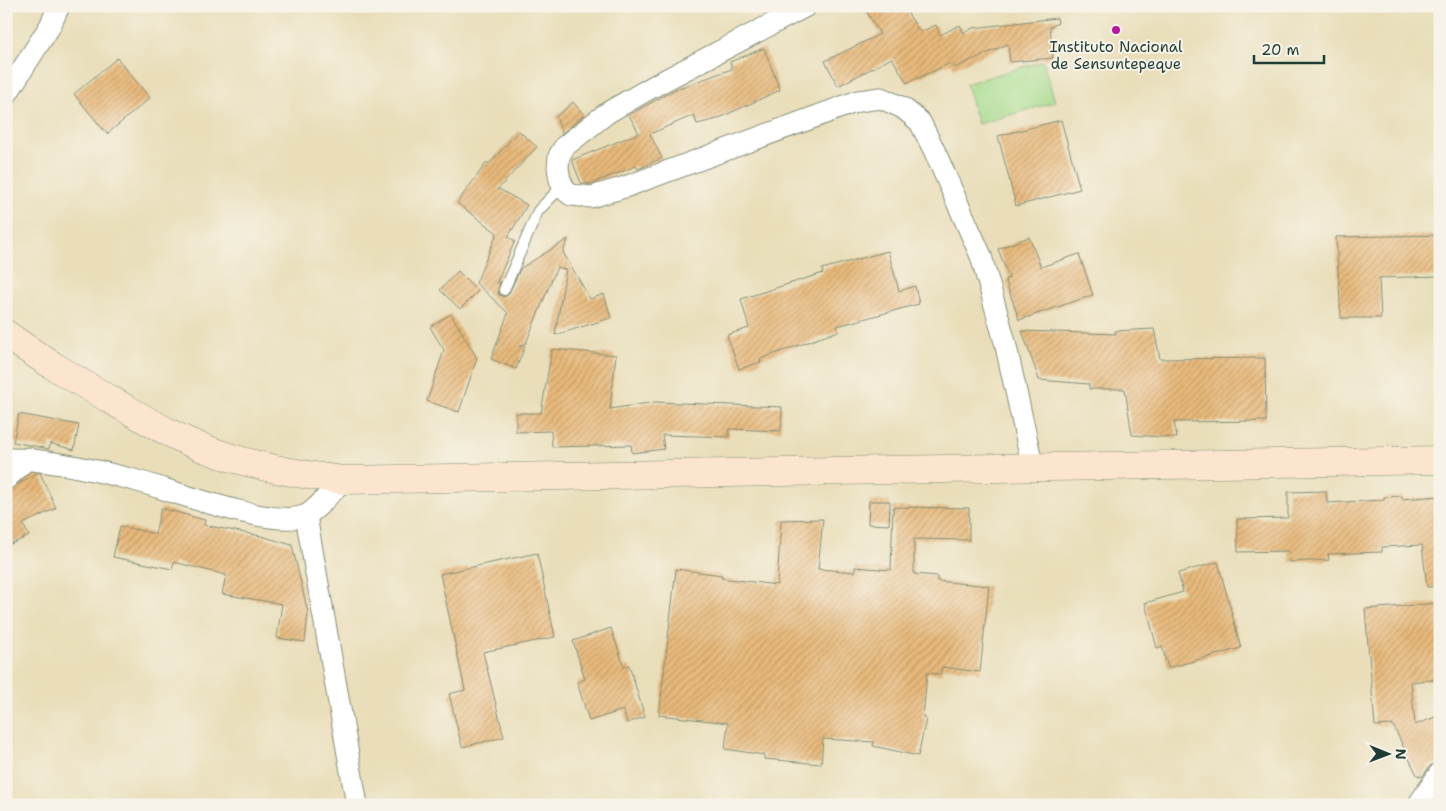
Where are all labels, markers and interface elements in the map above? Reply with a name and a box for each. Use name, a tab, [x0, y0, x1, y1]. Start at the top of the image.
marker: Instituto Nacional de Sensuntepeque	[1110, 24, 1122, 36]
scale bar	[1254, 32, 1324, 64]
place label: Instituto Nacional de Sensuntepeque	[1049, 37, 1183, 74]
text: 20 m	[1261, 40, 1300, 60]
north arrow	[1364, 728, 1414, 778]
text: N	[1392, 749, 1410, 760]

